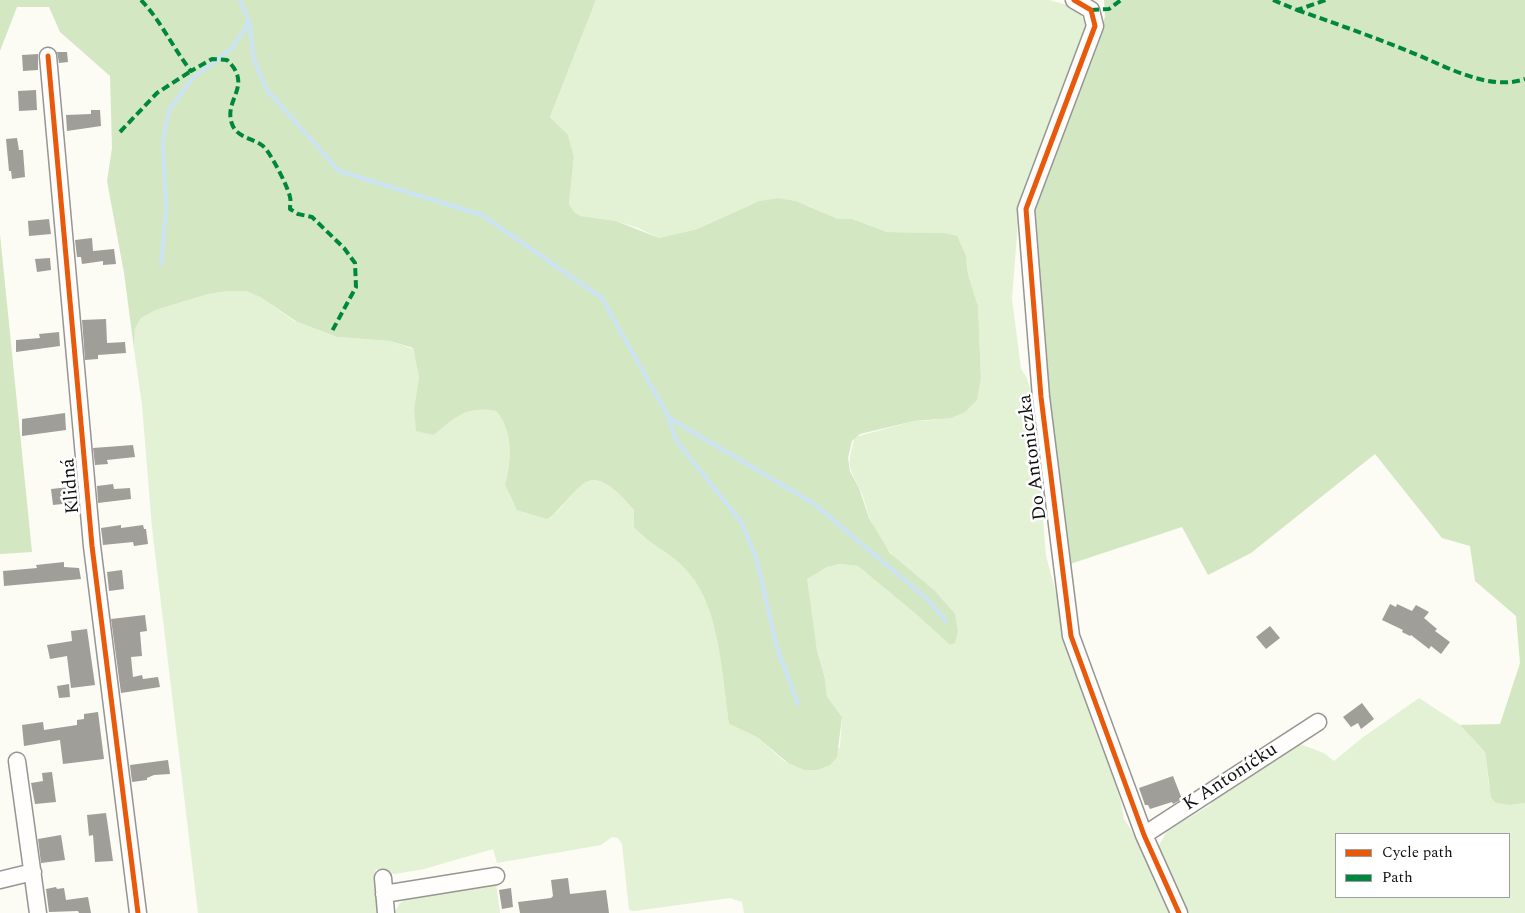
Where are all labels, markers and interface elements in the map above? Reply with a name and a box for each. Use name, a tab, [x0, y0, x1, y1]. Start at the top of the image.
street label: Do Antoniczka	[1015, 393, 1053, 521]
street label: Klidná	[58, 457, 86, 515]
street label: K Antoníčku	[1180, 739, 1282, 817]
legend	[1335, 833, 1510, 898]
text: Cycle path	[1382, 841, 1453, 864]
text: Path	[1382, 866, 1413, 889]

